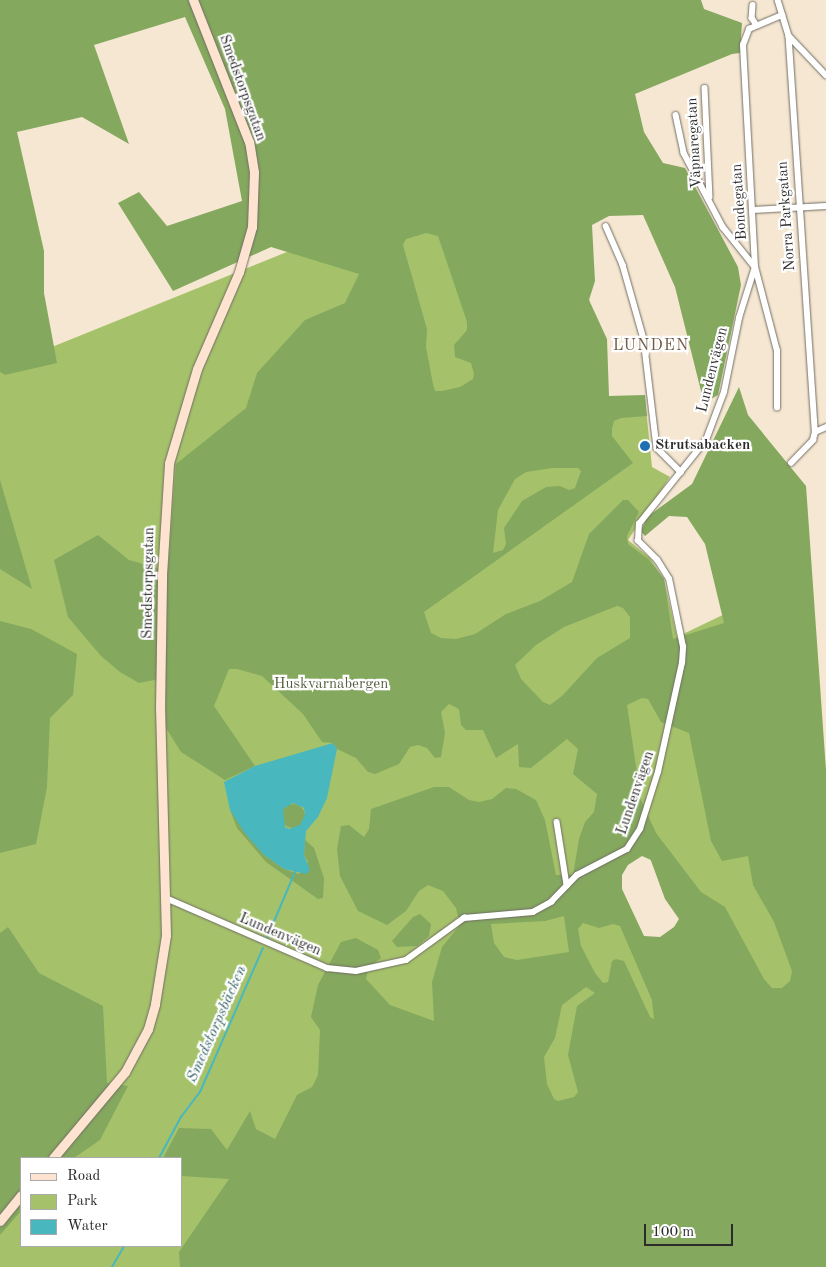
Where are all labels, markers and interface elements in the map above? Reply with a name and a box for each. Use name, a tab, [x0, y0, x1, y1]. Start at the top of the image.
street label: Smedstorpsgatan	[214, 32, 270, 144]
street label: Väpnaregatan	[684, 97, 706, 189]
street label: Norra Parkgatan	[774, 160, 800, 272]
street label: Bondegatan	[728, 163, 752, 241]
street label: Lundenvägen	[694, 325, 732, 415]
district label: LUNDEN	[612, 336, 690, 356]
place label: Strutsabacken	[655, 437, 750, 455]
marker: Strutsabacken	[639, 440, 651, 452]
street label: Smedstorpsgatan	[139, 527, 159, 639]
park label: Huskvarnabergen	[274, 676, 388, 694]
street label: Lundenvägen	[613, 749, 659, 837]
street label: Lundenvägen	[236, 910, 324, 960]
water label: Smedstorpsbäcken	[183, 963, 251, 1085]
legend	[20, 1157, 182, 1247]
text: Road	[67, 1169, 100, 1184]
text: Park	[67, 1194, 98, 1209]
scale bar	[646, 1214, 735, 1246]
text: Water	[67, 1219, 108, 1234]
text: 100 m	[652, 1225, 694, 1240]

